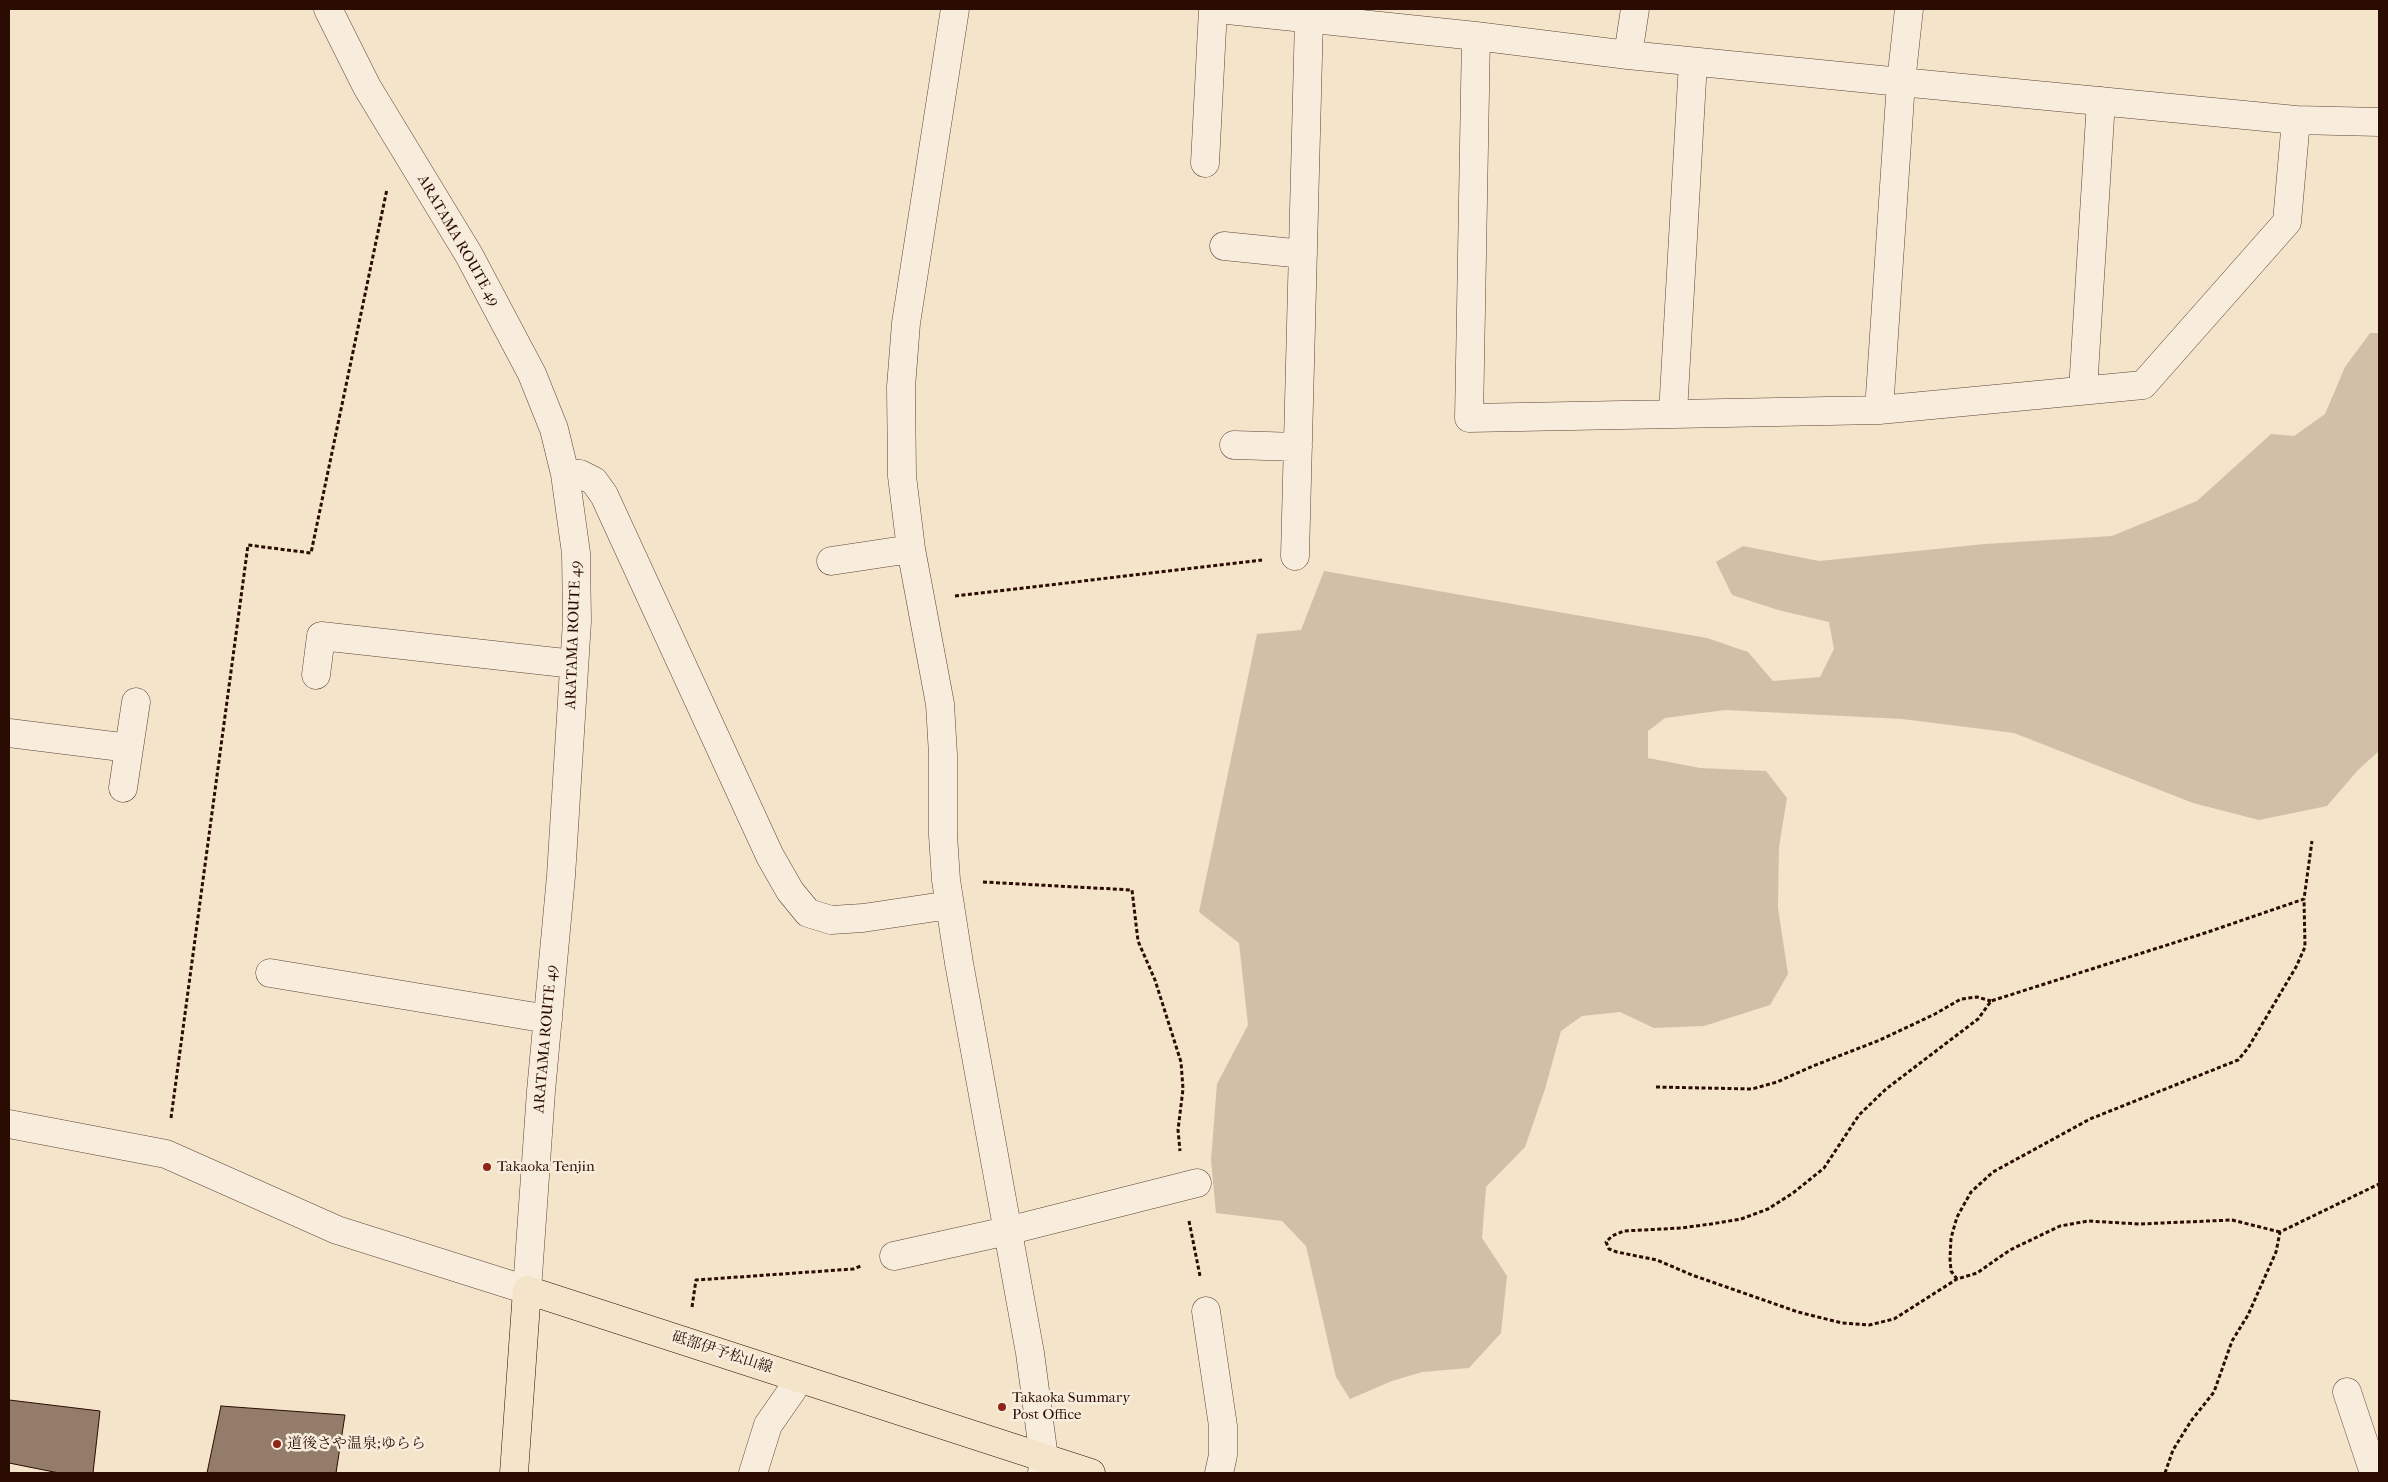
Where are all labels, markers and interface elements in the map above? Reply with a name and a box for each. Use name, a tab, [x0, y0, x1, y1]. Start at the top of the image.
street label: ARATAMA ROUTE 49	[413, 172, 503, 310]
street label: ARATAMA ROUTE 49	[562, 560, 586, 710]
street label: ARATAMA ROUTE 49	[531, 964, 561, 1114]
place label: Takaoka Tenjin	[497, 1158, 595, 1176]
marker: Takaoka Tenjin	[481, 1161, 493, 1173]
street label: 砥部伊予松山線	[669, 1328, 775, 1378]
place label: Takaoka Summary Post Office	[1012, 1389, 1130, 1424]
marker: Takaoka Summary Post Office	[996, 1401, 1008, 1413]
place label: 道後さや温泉;ゆらら	[287, 1435, 426, 1453]
marker: 道後さや温泉;ゆらら	[271, 1438, 283, 1450]

